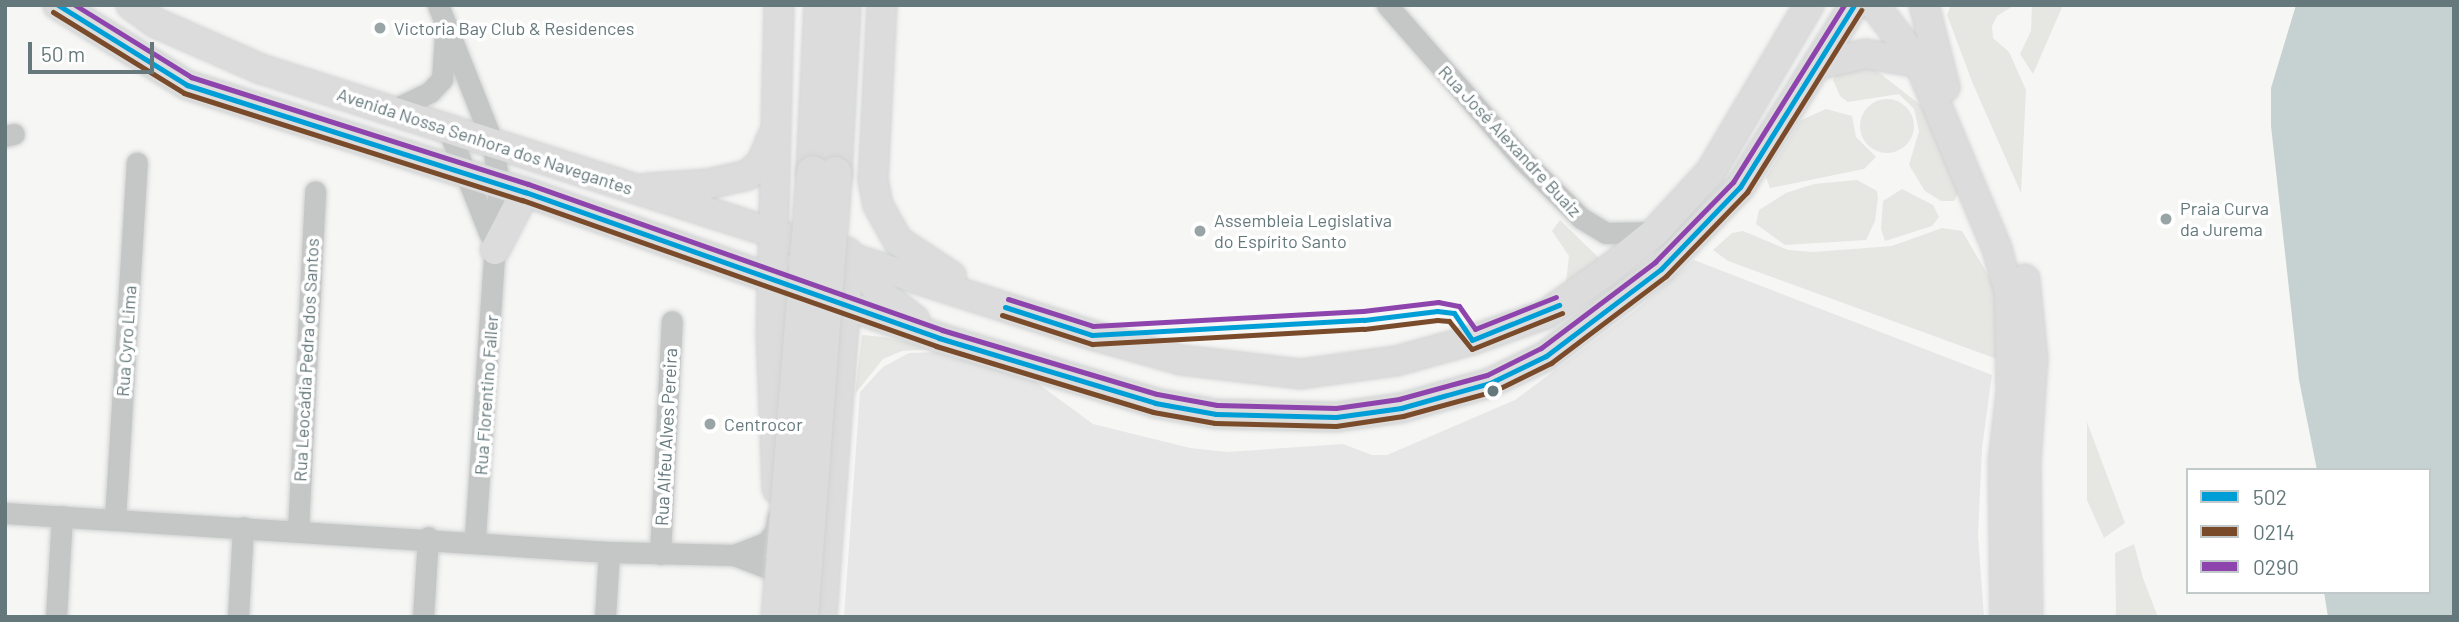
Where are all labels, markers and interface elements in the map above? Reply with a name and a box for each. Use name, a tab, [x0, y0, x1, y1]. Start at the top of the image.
place label: Victoria Bay Club & Residences	[394, 17, 634, 39]
marker: Victoria Bay Club & Residences	[372, 20, 388, 36]
scale bar	[32, 28, 158, 72]
text: 50 m	[41, 41, 85, 66]
street label: Rua José Alexandre Buaiz	[1434, 61, 1586, 221]
street label: Avenida Nossa Senhora dos Navegantes	[335, 83, 635, 199]
place label: Praia Curva da Jurema	[2180, 198, 2269, 241]
place label: Assembleia Legislativa do Espírito Santo	[1214, 210, 1392, 252]
marker: Praia Curva da Jurema	[2158, 211, 2174, 227]
marker: Assembleia Legislativa do Espírito Santo	[1192, 223, 1208, 239]
street label: Rua Leocádia Pedra dos Santos	[289, 238, 323, 482]
street label: Rua Cyro Lima	[111, 285, 141, 397]
street label: Rua Florentino Faller	[470, 314, 502, 476]
street label: Rua Alfeu Alves Pereira	[651, 347, 681, 527]
unlabelled marker	[1486, 384, 1500, 398]
place label: Centrocor	[724, 413, 803, 435]
marker: Centrocor	[702, 416, 718, 432]
legend	[2186, 468, 2431, 594]
text: 502	[2253, 484, 2287, 509]
text: 0214	[2253, 519, 2295, 544]
text: 0290	[2253, 554, 2299, 579]

